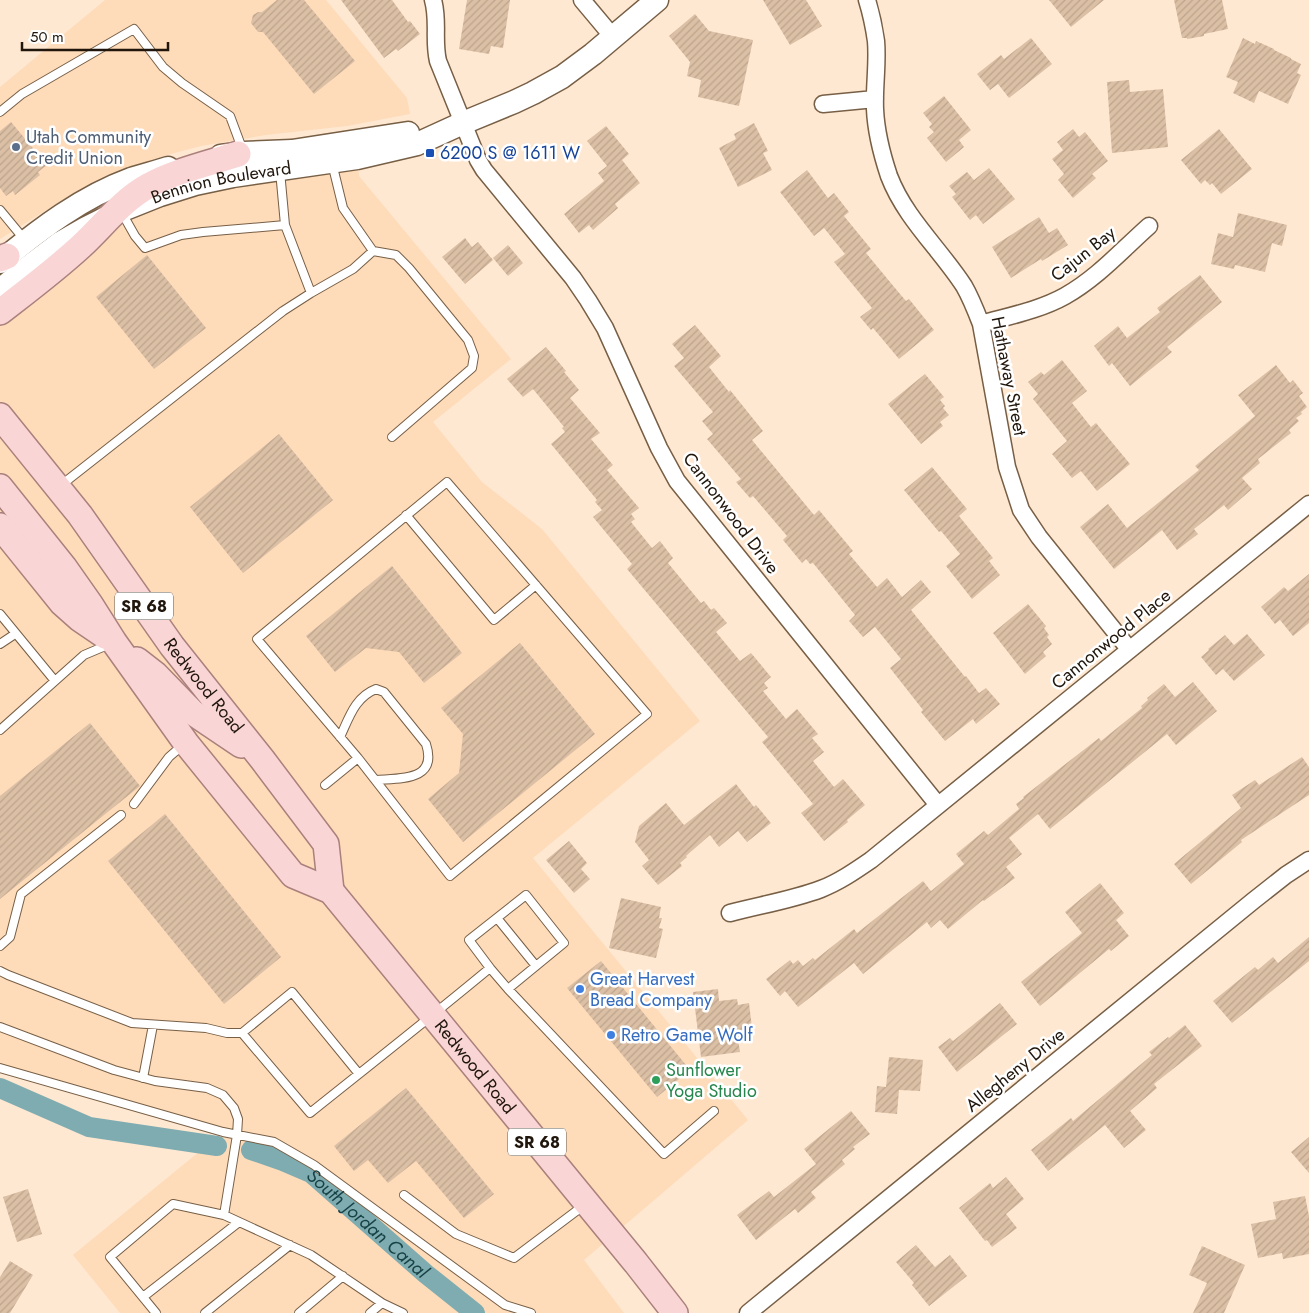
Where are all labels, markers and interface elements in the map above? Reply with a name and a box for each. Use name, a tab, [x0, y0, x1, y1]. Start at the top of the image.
scale bar	[22, 20, 169, 52]
text: 50 m	[30, 26, 64, 48]
place label: Utah Community Credit Union	[26, 124, 151, 171]
place label: 6200 S @ 1611 W	[440, 140, 580, 166]
marker: Utah Community Credit Union	[10, 141, 22, 153]
marker: 6200 S @ 1611 W	[424, 147, 436, 159]
street label: Bennion Boulevard	[147, 155, 293, 210]
street label: Cajun Bay	[1045, 220, 1121, 288]
street label: Hathaway Street	[985, 314, 1033, 439]
street label: Cannonwood Drive	[677, 447, 785, 579]
street label: Cannonwood Place	[1046, 583, 1176, 695]
road number: SR 68	[115, 592, 173, 620]
street label: Redwood Road	[157, 633, 250, 739]
place label: Great Harvest Bread Company	[590, 966, 712, 1013]
marker: Great Harvest Bread Company	[574, 983, 586, 995]
street label: Redwood Road	[428, 1014, 522, 1120]
place label: Retro Game Wolf	[621, 1022, 753, 1048]
street label: Allegheny Drive	[960, 1022, 1070, 1118]
marker: Retro Game Wolf	[605, 1029, 617, 1041]
place label: Sunflower Yoga Studio	[666, 1057, 757, 1104]
marker: Sunflower Yoga Studio	[650, 1074, 662, 1086]
road number: SR 68	[508, 1128, 566, 1156]
water label: South Jordan Canal	[301, 1162, 435, 1285]

